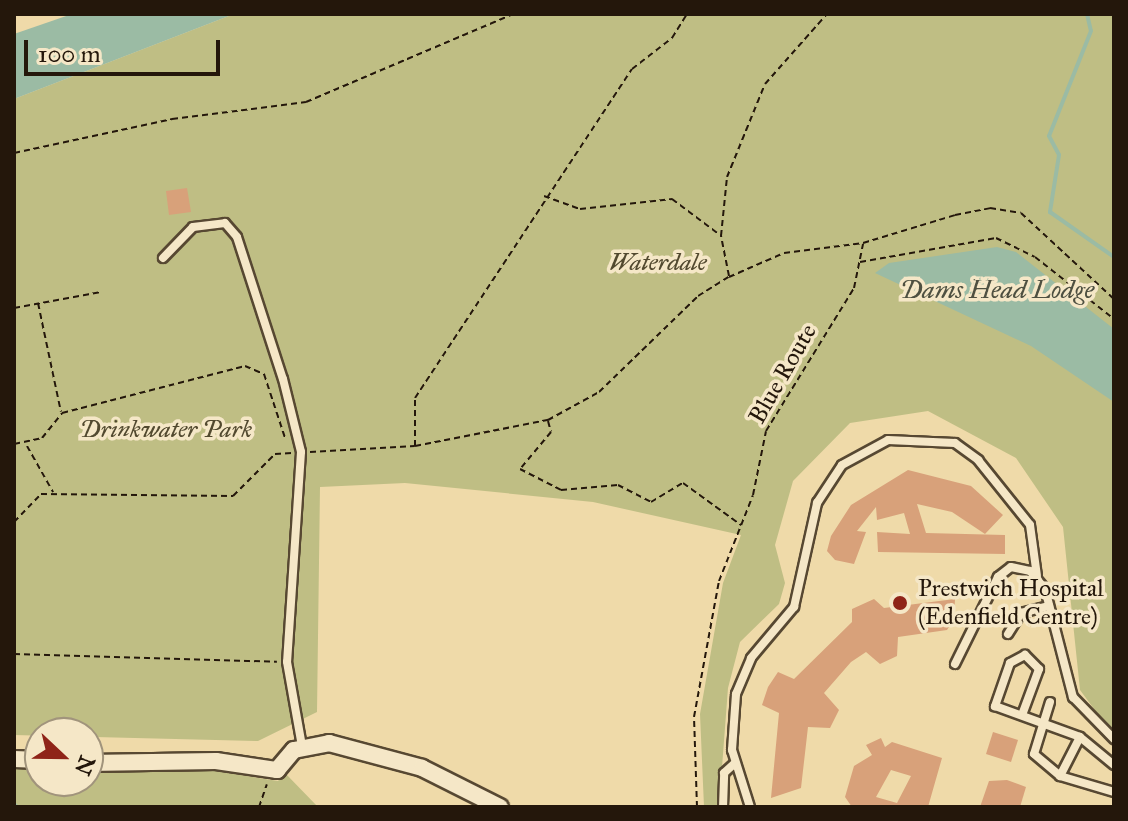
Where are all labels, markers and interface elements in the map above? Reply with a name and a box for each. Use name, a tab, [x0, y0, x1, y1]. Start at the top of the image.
scale bar	[28, 24, 224, 74]
text: 100 m	[38, 39, 101, 69]
park label: Waterdale	[609, 249, 707, 277]
water label: Dams Head Lodge	[900, 274, 1094, 306]
street label: Blue Route	[743, 319, 823, 429]
park label: Drinkwater Park	[80, 416, 252, 444]
place label: Prestwich Hospital (Edenfield Centre)	[918, 575, 1104, 631]
marker: Prestwich Hospital (Edenfield Centre)	[889, 592, 911, 614]
north arrow	[24, 717, 104, 797]
text: N	[69, 752, 101, 779]

